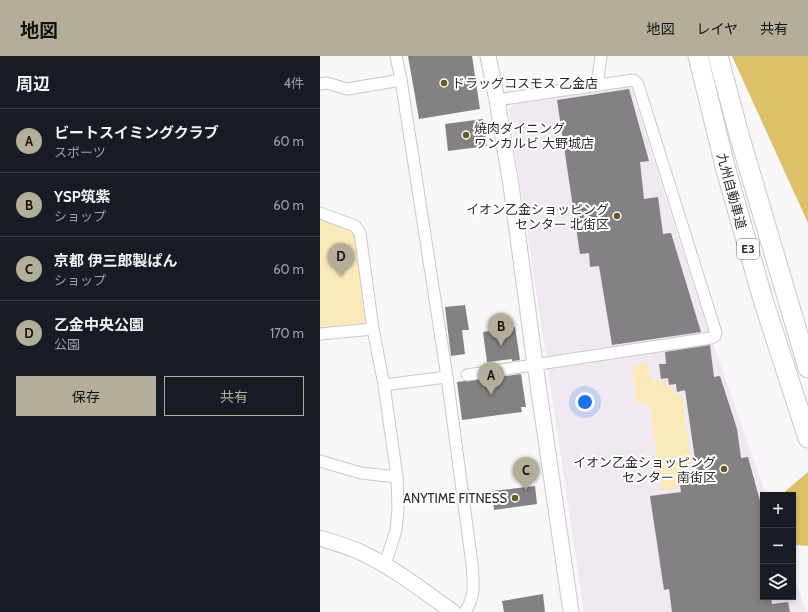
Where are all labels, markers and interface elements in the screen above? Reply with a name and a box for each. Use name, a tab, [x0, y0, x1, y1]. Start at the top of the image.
text: 地図	[20, 19, 58, 42]
text: 地図	[646, 20, 674, 38]
text: レイヤ	[696, 20, 738, 38]
text: 共有	[760, 20, 788, 38]
text: 周辺	[16, 74, 50, 94]
text: 4件	[283, 75, 304, 91]
place label: ドラッグコスモス 乙金店	[452, 75, 598, 91]
marker: ドラッグコスモス 乙金店	[439, 78, 449, 88]
place label: 焼肉ダイニング ワンカルビ 大野城店	[474, 120, 594, 151]
text: ビートスイミングクラブ	[54, 124, 219, 142]
marker: 焼肉ダイニング ワンカルビ 大野城店	[461, 130, 471, 140]
text: A	[25, 133, 33, 149]
text: 60 m	[273, 133, 304, 149]
text: スポーツ	[54, 144, 106, 160]
street label: 九州自動車道	[714, 151, 750, 231]
text: YSP筑紫	[54, 188, 111, 206]
text: B	[25, 197, 33, 213]
text: 60 m	[273, 197, 304, 213]
place label: イオン乙金ショッピング センター 北街区	[466, 201, 609, 232]
text: ショップ	[54, 208, 106, 224]
marker: イオン乙金ショッピング センター 北街区	[612, 211, 622, 221]
road number: E3	[737, 239, 759, 259]
pin: D	[328, 243, 354, 276]
text: 京都 伊三郎製ぱん	[54, 252, 177, 270]
text: C	[25, 261, 33, 277]
text: 60 m	[273, 261, 304, 277]
text: ショップ	[54, 272, 106, 288]
pin: B	[488, 313, 514, 346]
text: 乙金中央公園	[54, 316, 144, 334]
text: D	[24, 325, 34, 341]
text: 170 m	[270, 325, 304, 341]
text: 公園	[54, 336, 80, 352]
pin: A	[478, 362, 504, 395]
button: 保存	[16, 376, 156, 416]
button: 共有	[164, 376, 304, 416]
your location	[575, 392, 595, 412]
place label: イオン乙金ショッピング センター 南街区	[573, 454, 716, 485]
pin: C	[513, 457, 539, 490]
marker: イオン乙金ショッピング センター 南街区	[719, 464, 729, 474]
place label: ANYTIME FITNESS	[403, 490, 507, 506]
map controls	[760, 492, 796, 600]
button: +	[760, 492, 796, 528]
marker: ANYTIME FITNESS	[510, 493, 520, 503]
button: −	[760, 528, 796, 564]
button: layers	[760, 564, 796, 600]

